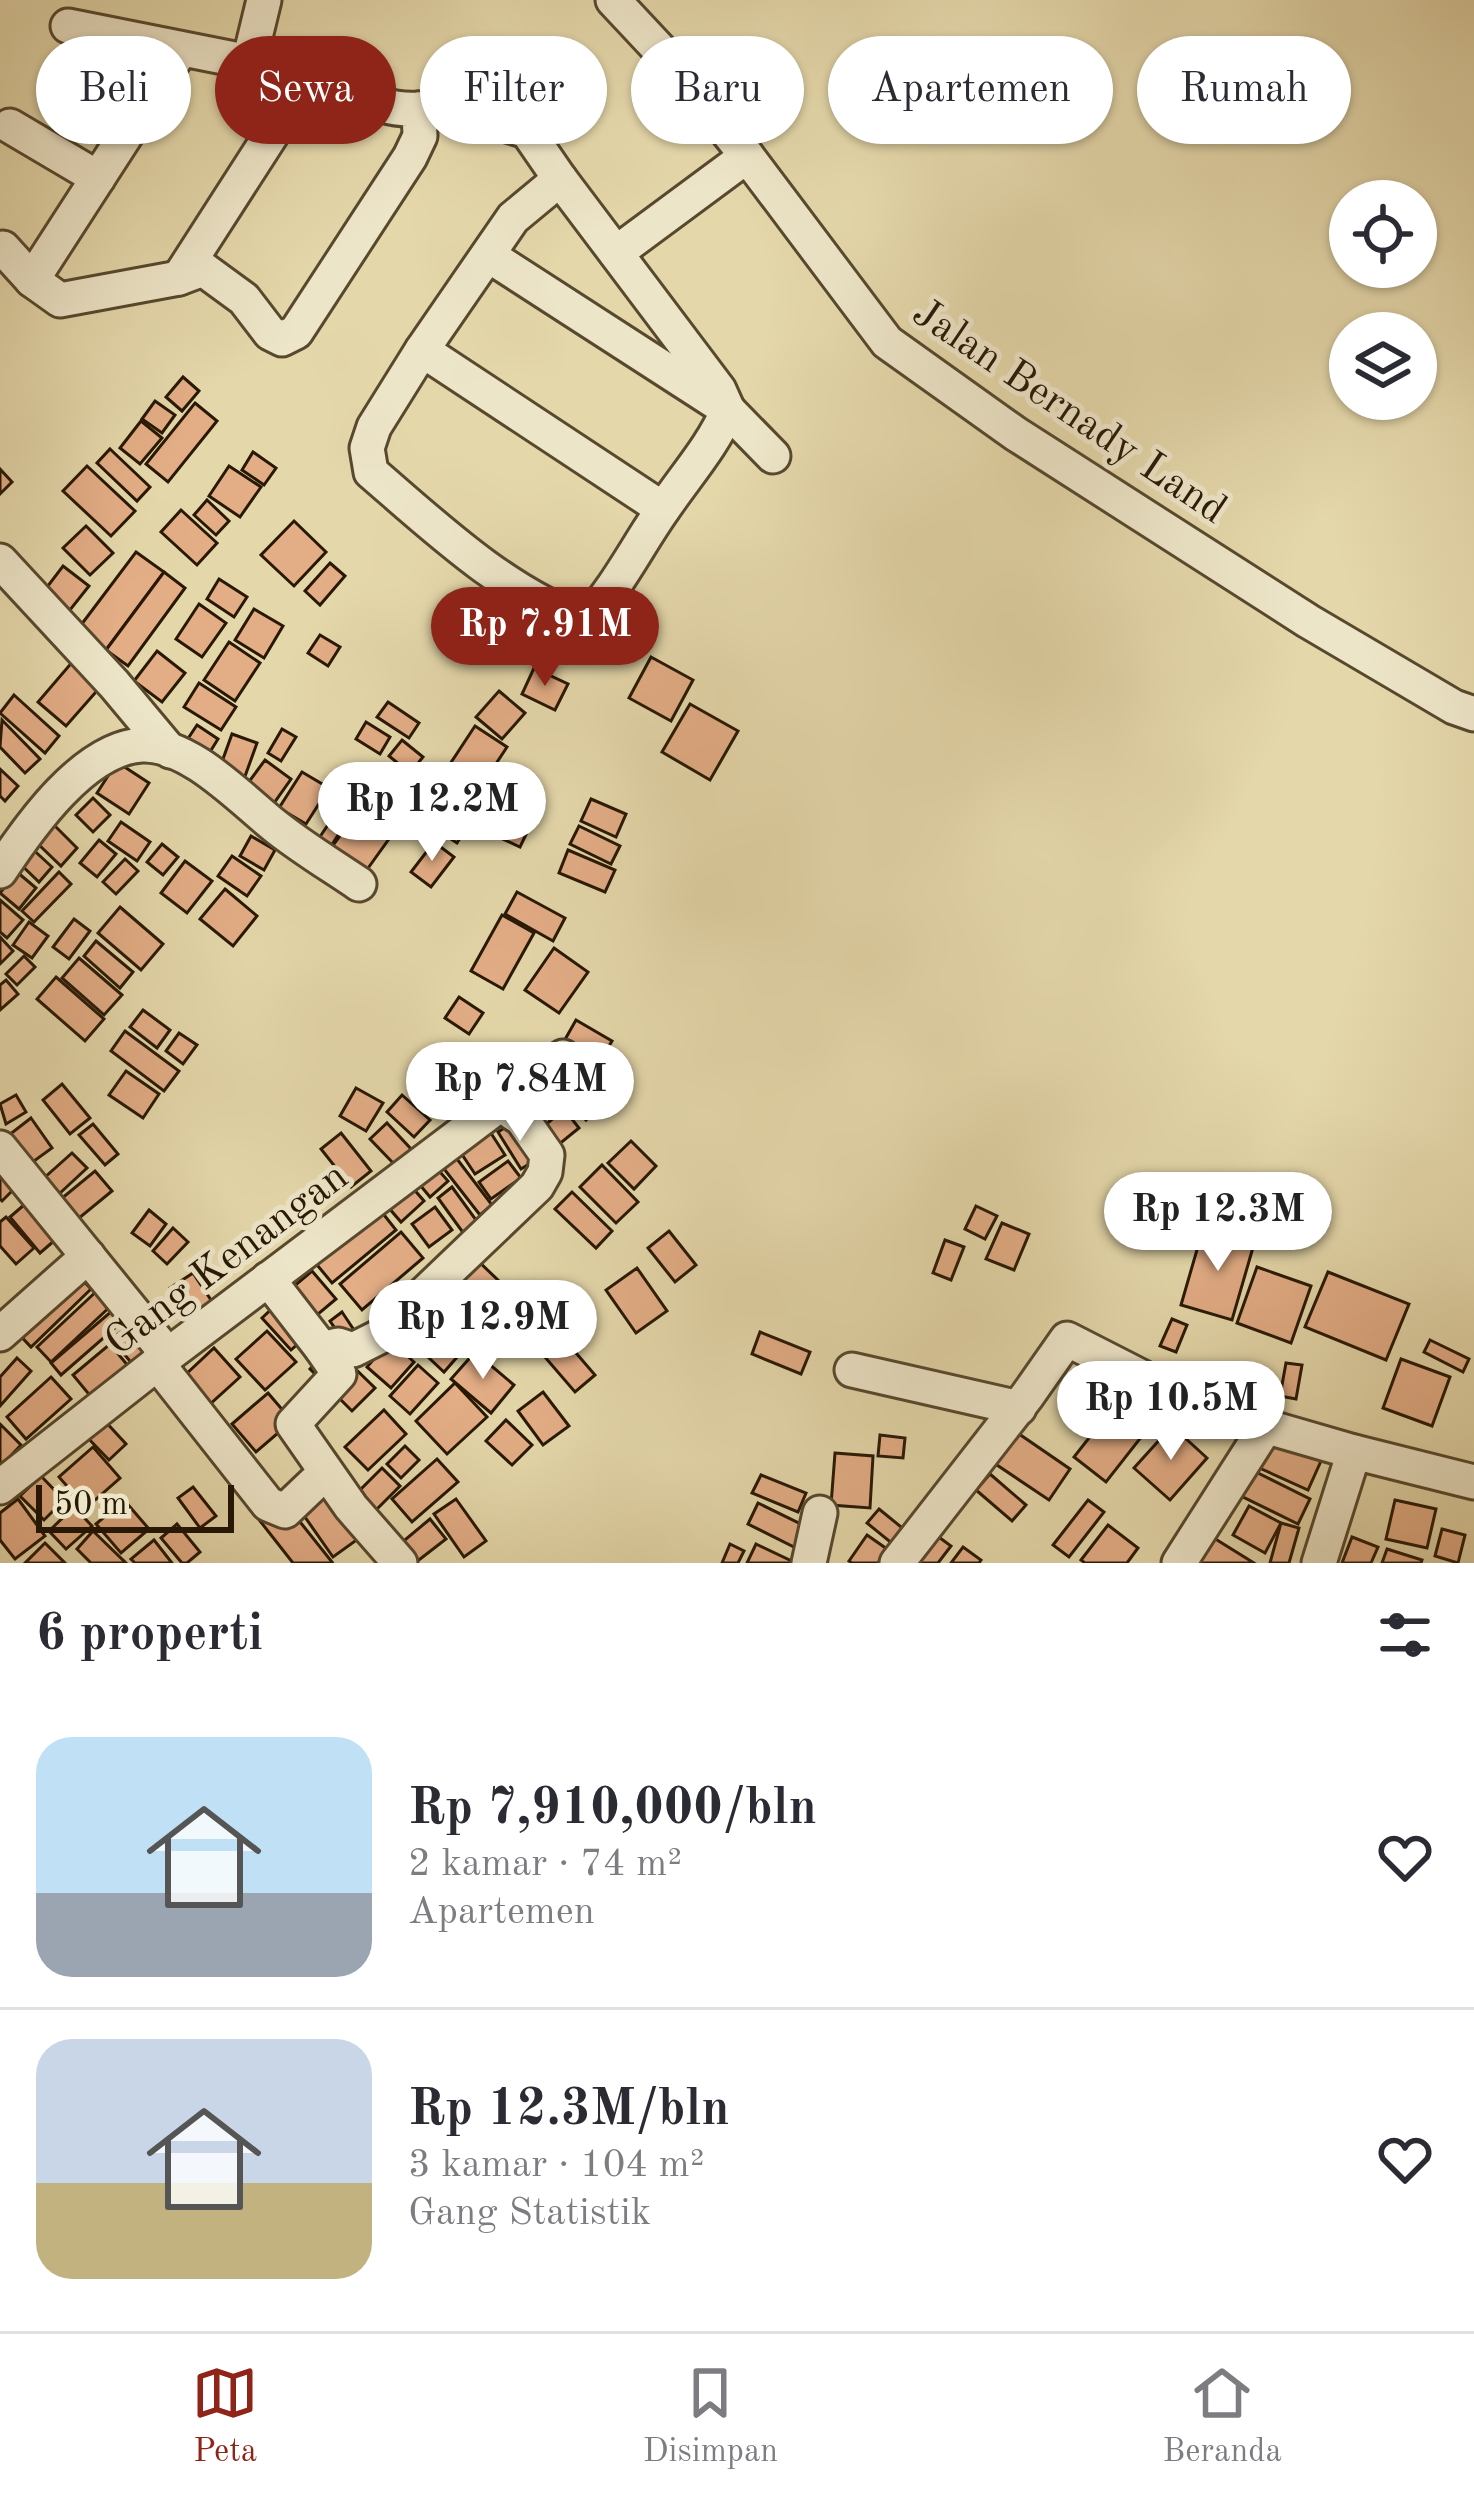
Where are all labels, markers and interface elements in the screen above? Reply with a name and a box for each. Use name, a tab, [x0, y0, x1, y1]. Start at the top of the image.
chip: Beli	[36, 36, 191, 144]
chip: Sewa	[215, 36, 396, 144]
chip: Filter	[420, 36, 607, 144]
chip: Baru	[631, 36, 804, 144]
chip: Apartemen	[828, 36, 1113, 144]
chip: Rumah	[1137, 36, 1351, 144]
map controls	[1329, 180, 1437, 420]
button: locate	[1329, 180, 1437, 288]
street label: Jalan Bernady Land	[904, 292, 1233, 533]
button: layers	[1329, 312, 1437, 420]
pin: Rp 7.91M	[421, 587, 669, 689]
text: Rp 7.91M	[458, 606, 632, 645]
pin: Rp 12.2M	[308, 762, 556, 864]
text: Rp 12.2M	[345, 781, 519, 820]
pin: Rp 7.84M	[396, 1042, 644, 1144]
text: Rp 7.84M	[433, 1061, 607, 1100]
street label: Gang Kenangan	[98, 1156, 356, 1365]
pin: Rp 12.3M	[1094, 1172, 1342, 1274]
text: Rp 12.3M	[1131, 1191, 1305, 1230]
pin: Rp 12.9M	[359, 1280, 607, 1382]
text: Rp 12.9M	[396, 1299, 570, 1338]
pin: Rp 10.5M	[1047, 1361, 1295, 1463]
text: Rp 10.5M	[1084, 1380, 1258, 1419]
scale bar	[36, 1479, 234, 1532]
text: 50 m	[54, 1489, 128, 1522]
icon: filters	[1372, 1602, 1438, 1668]
text: 6 properti	[36, 1610, 263, 1661]
text: Rp 7,910,000/bln	[408, 1784, 817, 1835]
icon: home	[132, 1785, 276, 1929]
icon: heart	[1372, 1824, 1438, 1890]
text: 2 kamar · 74 m²	[408, 1845, 682, 1884]
text: Apartemen	[408, 1893, 595, 1932]
text: Rp 12.3M/bln	[408, 2085, 730, 2136]
icon: home	[132, 2087, 276, 2231]
icon: heart	[1372, 2126, 1438, 2192]
text: 3 kamar · 104 m²	[408, 2146, 705, 2185]
text: Gang Statistik	[408, 2194, 651, 2233]
tab: Peta	[192, 2360, 258, 2473]
tab: Disimpan	[643, 2360, 778, 2473]
tab: Beranda	[1163, 2360, 1282, 2473]

